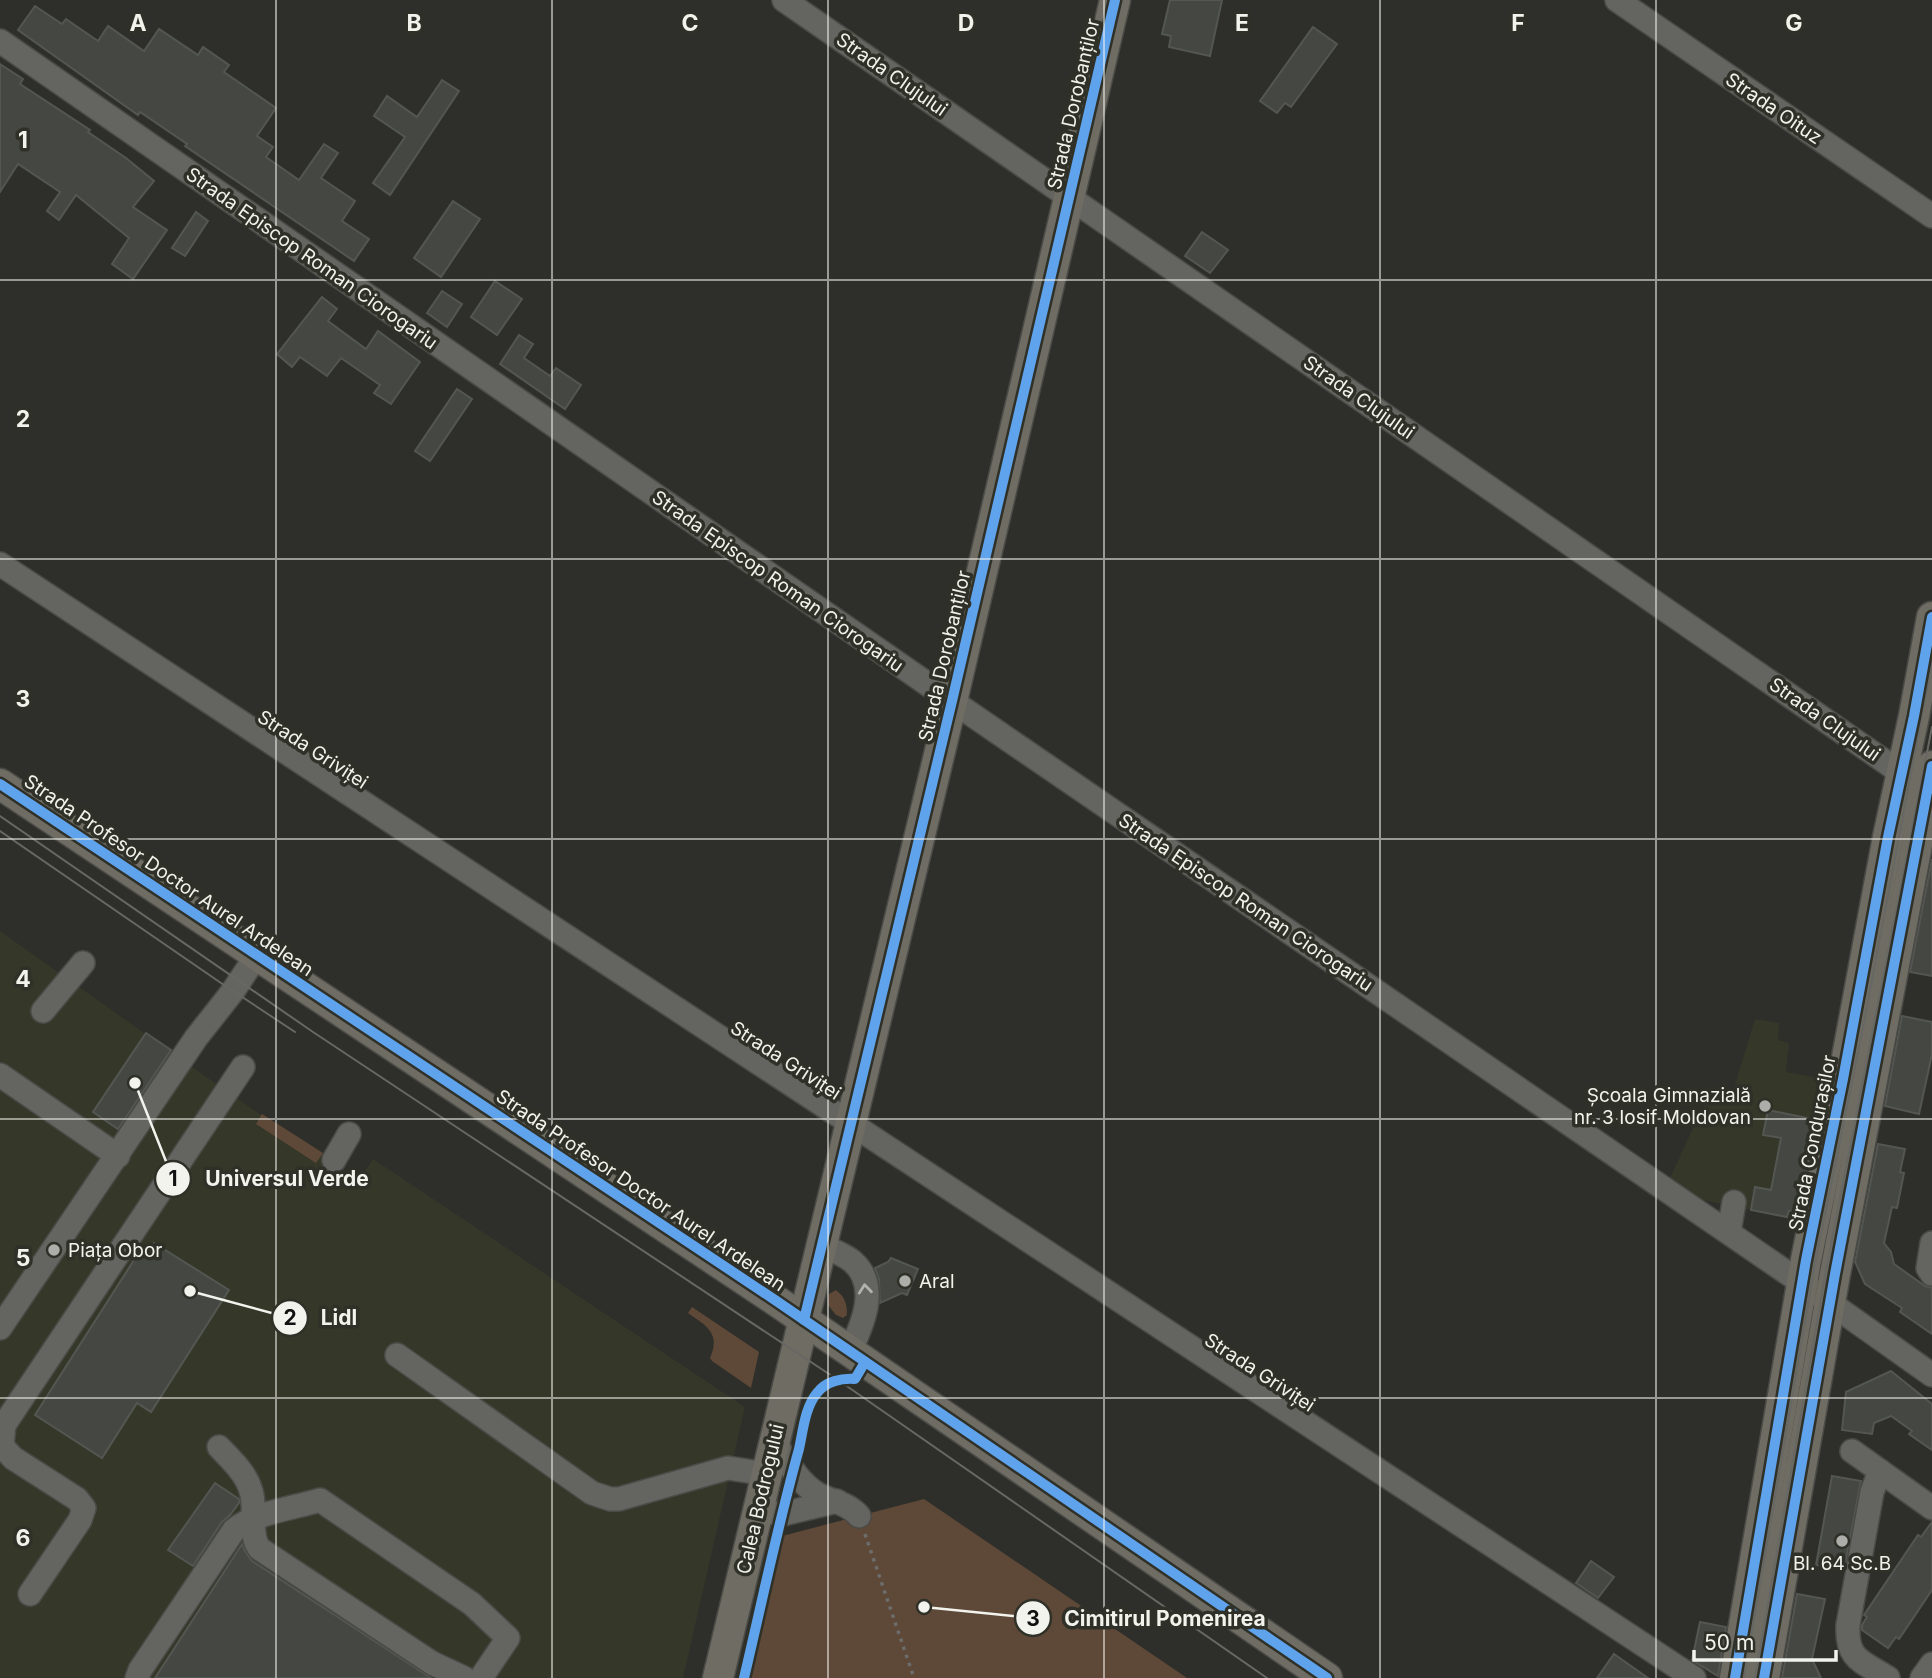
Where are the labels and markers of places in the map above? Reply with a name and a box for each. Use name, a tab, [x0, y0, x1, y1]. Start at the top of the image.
place label: Școala Gimnazială nr. 3 Iosif Moldovan	[1574, 1084, 1751, 1129]
marker: Școala Gimnazială nr. 3 Iosif Moldovan	[1757, 1098, 1773, 1114]
callout: Universul Verde	[156, 1158, 383, 1200]
place label: Piața Obor	[68, 1239, 162, 1262]
marker: Piața Obor	[46, 1242, 62, 1258]
place label: Aral	[919, 1270, 955, 1293]
marker: Aral	[897, 1273, 913, 1289]
callout: Lidl	[272, 1297, 372, 1339]
marker: Bl. 64 Sc.B	[1834, 1533, 1850, 1549]
place label: Bl. 64 Sc.B	[1793, 1552, 1891, 1575]
callout: Cimitirul Pomenirea	[1015, 1597, 1280, 1639]

